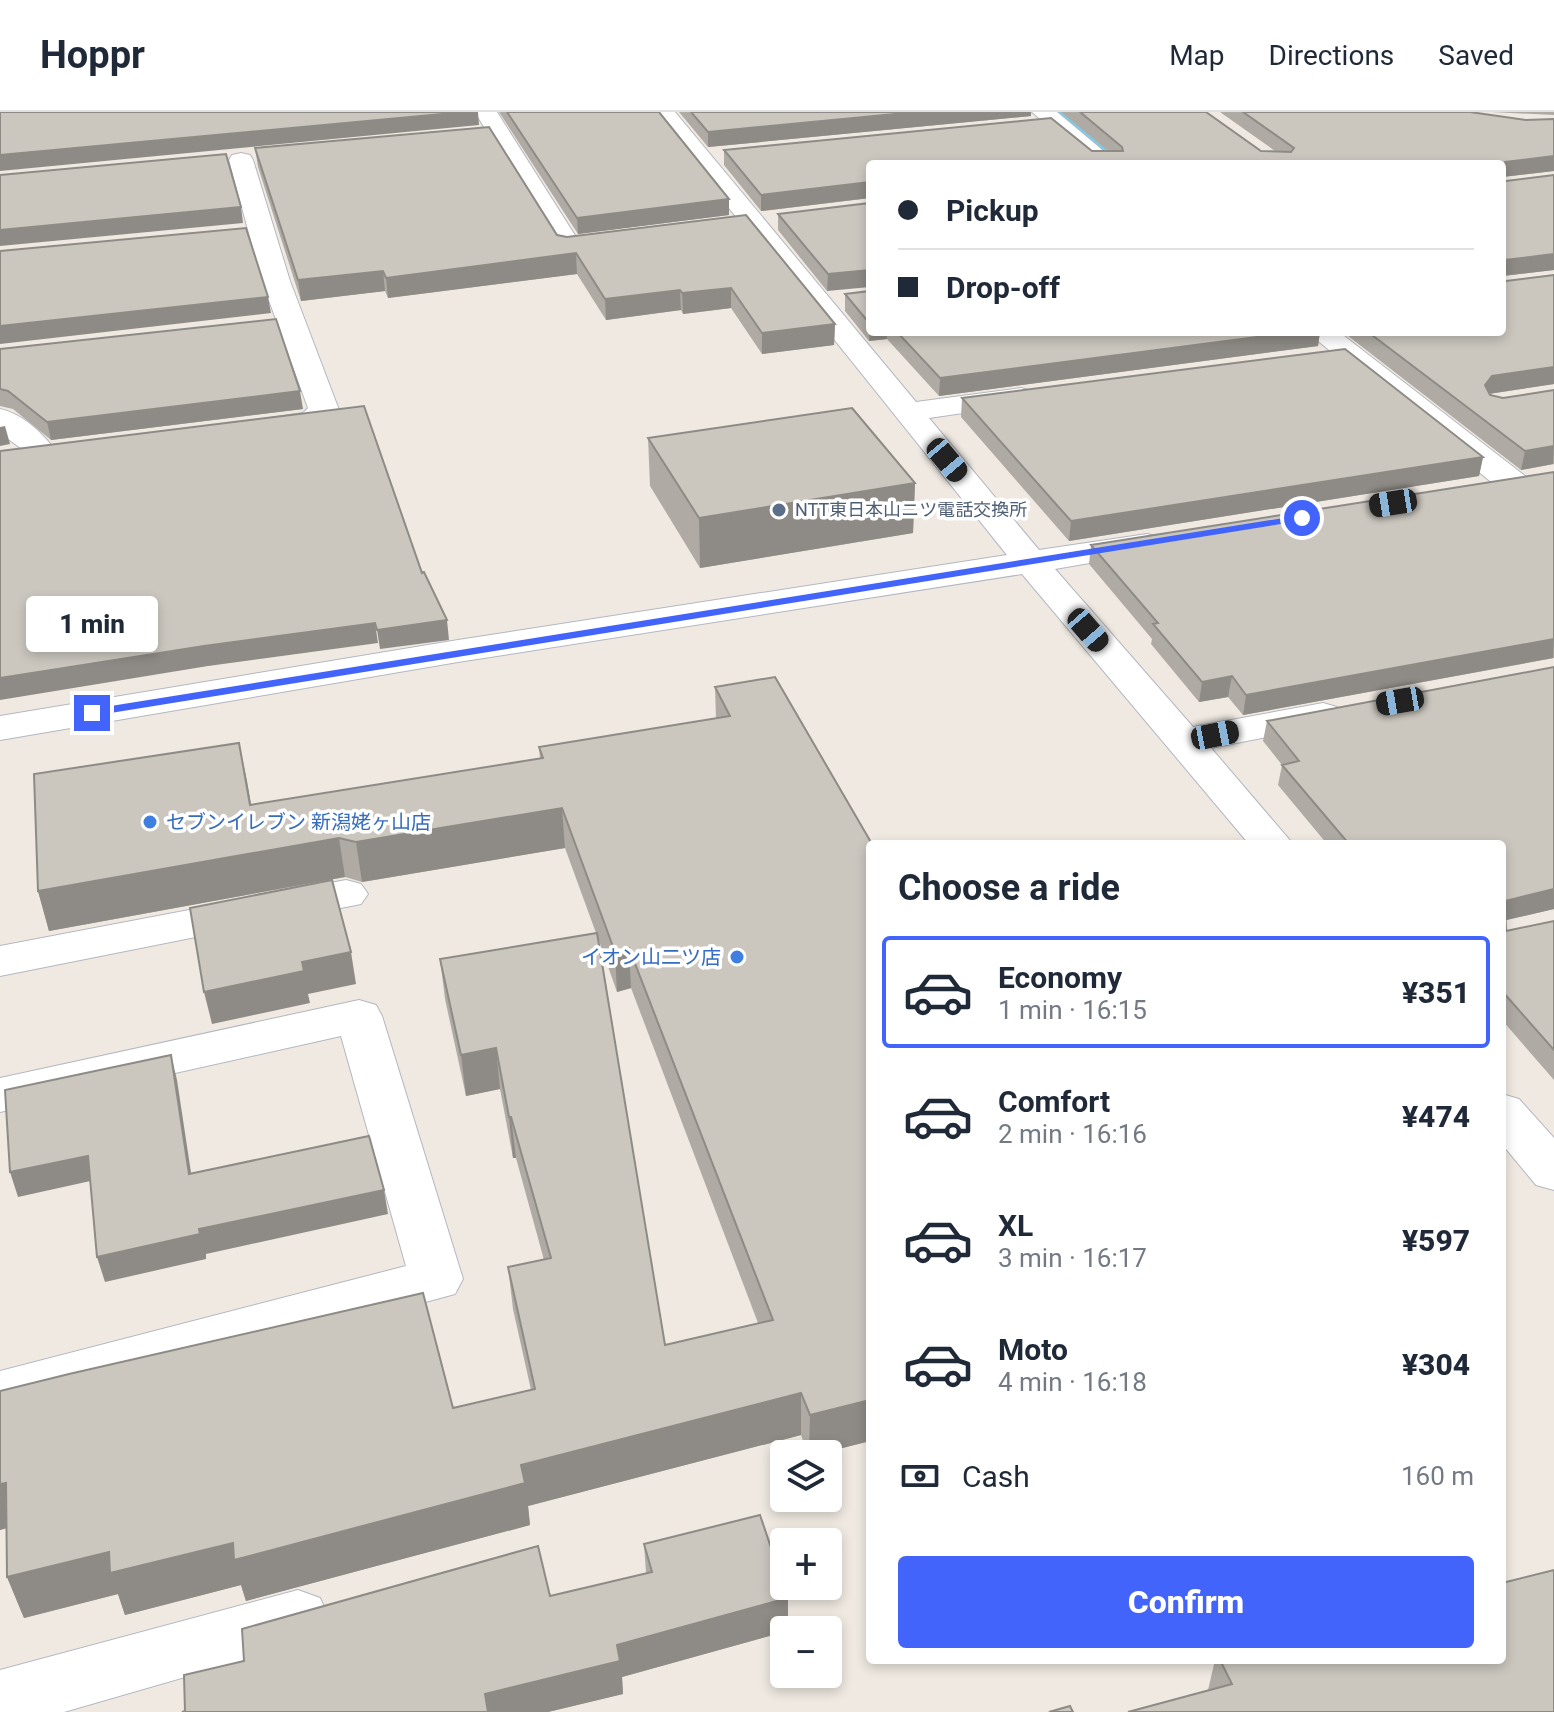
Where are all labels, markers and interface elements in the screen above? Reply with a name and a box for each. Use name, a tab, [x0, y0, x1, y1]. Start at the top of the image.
text: Hoppr	[40, 33, 145, 77]
text: Map	[1169, 39, 1225, 72]
text: Directions	[1269, 39, 1394, 72]
text: Saved	[1438, 39, 1514, 72]
text: Pickup	[946, 193, 1039, 228]
text: Drop-off	[946, 270, 1060, 305]
car	[922, 434, 972, 486]
car	[1367, 487, 1419, 519]
place label: NTT東日本山ニツ電話交換所	[795, 499, 1027, 520]
route start	[1284, 500, 1320, 536]
marker: NTT東日本山ニツ電話交換所	[770, 501, 788, 519]
callout: 1 min	[26, 597, 158, 653]
car	[1063, 604, 1113, 656]
text: 1 min	[59, 609, 125, 639]
car	[1374, 685, 1426, 717]
route end	[74, 695, 110, 731]
car	[1189, 719, 1241, 751]
place label: セブンイレブン 新潟姥ヶ山店	[166, 810, 431, 834]
marker: セブンイレブン 新潟姥ヶ山店	[141, 813, 159, 831]
text: Choose a ride	[898, 867, 1120, 909]
place label: イオン山二ツ店	[581, 945, 721, 969]
marker: イオン山二ツ店	[728, 948, 746, 966]
icon: car	[902, 956, 974, 1028]
text: Economy	[998, 960, 1122, 995]
text: ¥351	[1402, 975, 1470, 1010]
text: 1 min · 16:15	[998, 995, 1147, 1025]
icon: car	[902, 1080, 974, 1152]
text: Comfort	[998, 1084, 1110, 1119]
text: ¥474	[1402, 1099, 1470, 1134]
text: 2 min · 16:16	[998, 1119, 1147, 1149]
icon: car	[902, 1204, 974, 1276]
text: XL	[998, 1208, 1033, 1243]
text: ¥597	[1402, 1223, 1470, 1258]
text: 3 min · 16:17	[998, 1243, 1147, 1273]
icon: car	[902, 1328, 974, 1400]
text: Moto	[998, 1332, 1068, 1367]
text: ¥304	[1402, 1347, 1470, 1382]
text: 4 min · 16:18	[998, 1367, 1147, 1397]
map controls	[770, 1440, 842, 1688]
button: layers	[770, 1440, 842, 1512]
icon: cash	[898, 1454, 942, 1498]
text: Cash	[962, 1459, 1030, 1494]
text: 160 m	[1401, 1461, 1474, 1491]
button: +	[770, 1528, 842, 1600]
button: Confirm	[898, 1556, 1474, 1648]
button: −	[770, 1616, 842, 1688]

